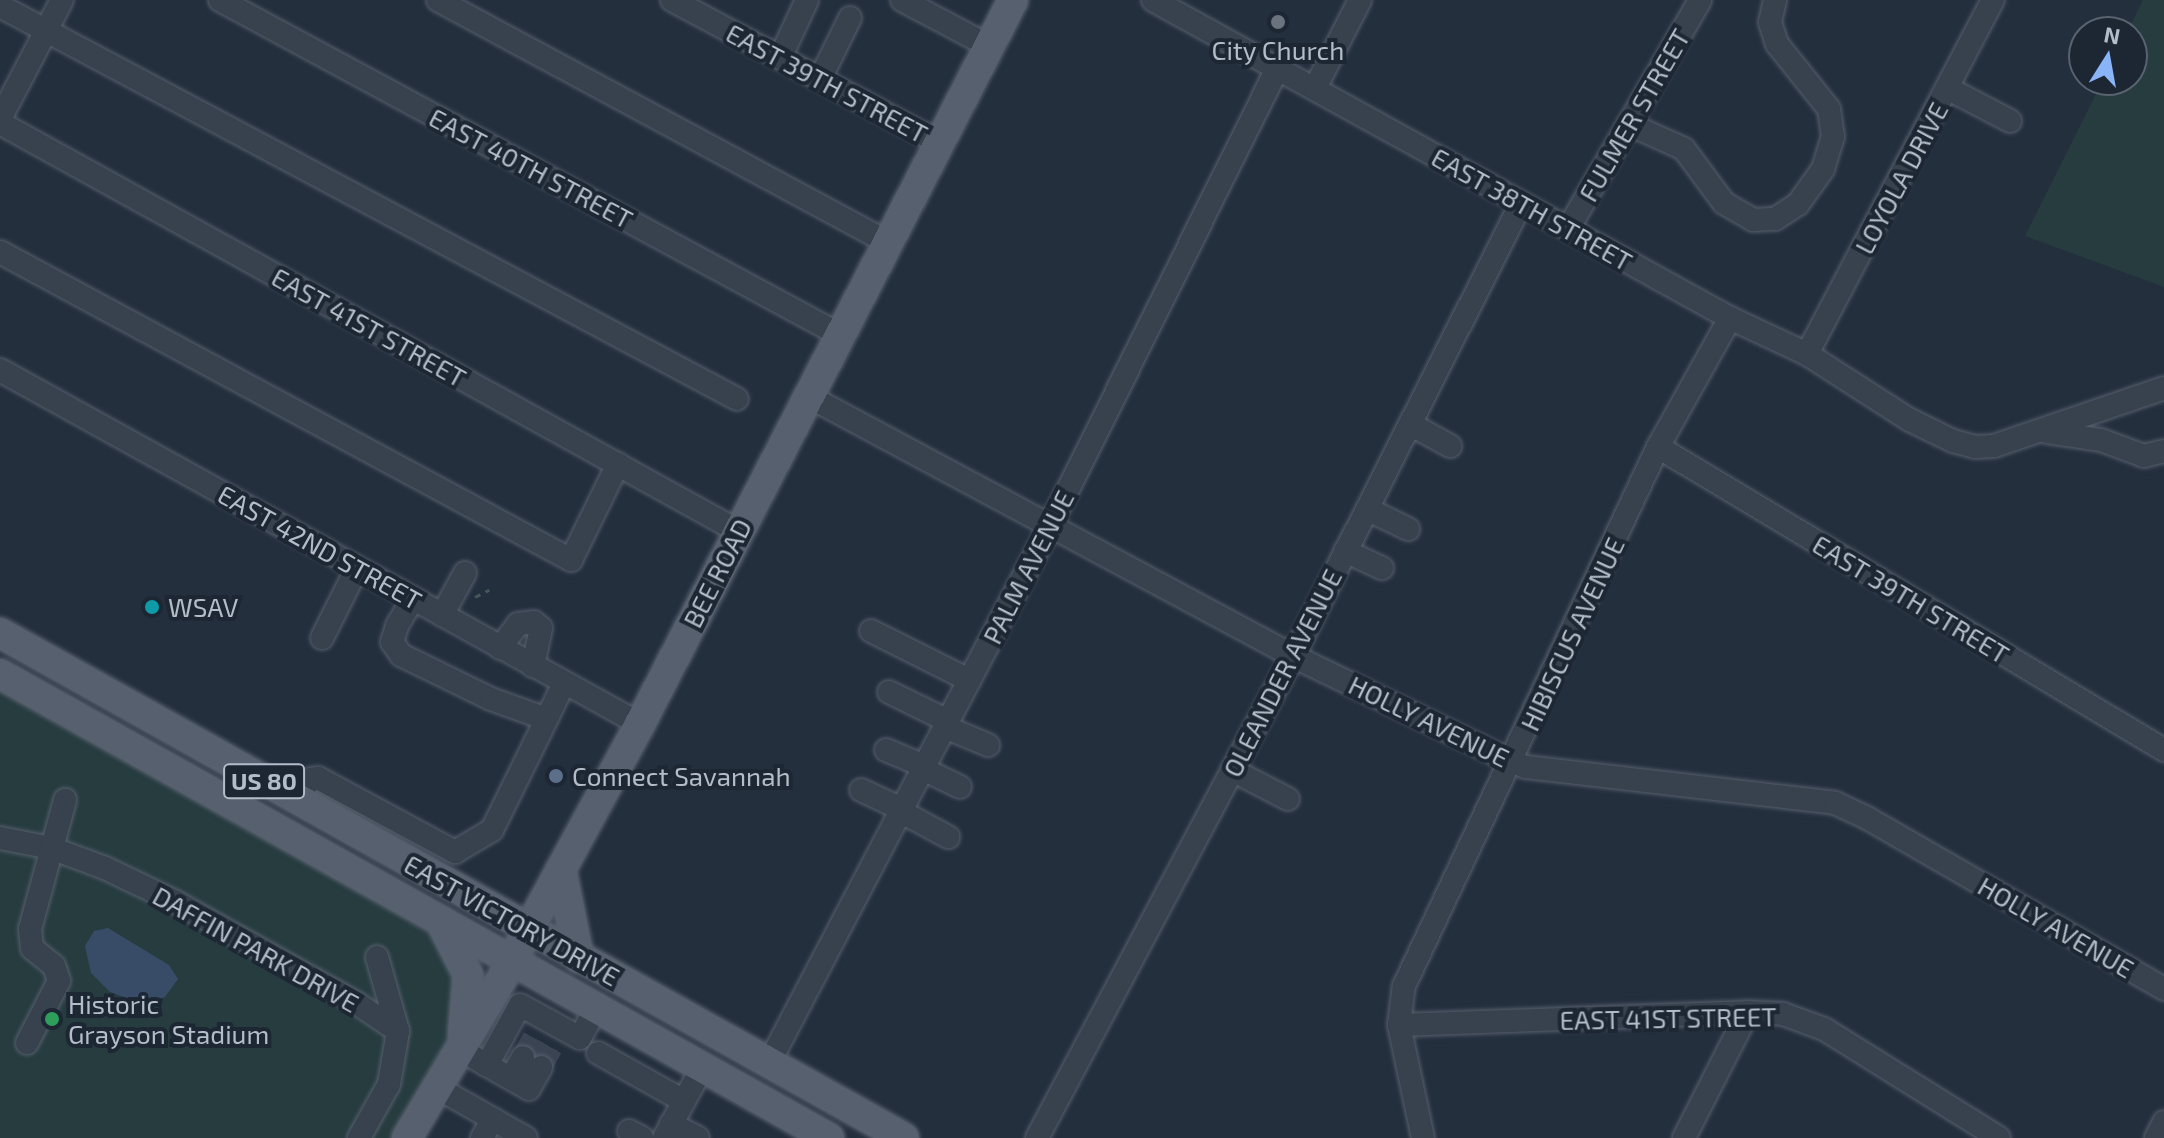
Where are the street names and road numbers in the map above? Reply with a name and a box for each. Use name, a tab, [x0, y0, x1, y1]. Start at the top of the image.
street label: EAST 39TH STREET	[721, 17, 933, 149]
street label: FULMER STREET	[1572, 23, 1696, 207]
street label: LOYOLA DRIVE	[1848, 97, 1954, 259]
street label: EAST 40TH STREET	[424, 101, 638, 235]
street label: EAST 38TH STREET	[1426, 141, 1638, 277]
street label: EAST 41ST STREET	[266, 261, 472, 393]
street label: EAST 42ND STREET	[213, 478, 427, 616]
street label: PALM AVENUE	[976, 485, 1080, 649]
street label: BEE ROAD	[676, 513, 758, 633]
street label: EAST 39TH STREET	[1807, 528, 2015, 670]
street label: HIBISCUS AVENUE	[1513, 532, 1631, 736]
street label: OLEANDER AVENUE	[1216, 564, 1348, 782]
street label: HOLLY AVENUE	[1343, 669, 1515, 773]
road number: US 80	[222, 761, 306, 801]
street label: EAST VICTORY DRIVE	[398, 848, 626, 992]
street label: HOLLY AVENUE	[1972, 870, 2140, 984]
street label: DAFFIN PARK DRIVE	[148, 879, 364, 1019]
street label: EAST 41ST STREET	[1559, 1000, 1777, 1036]

